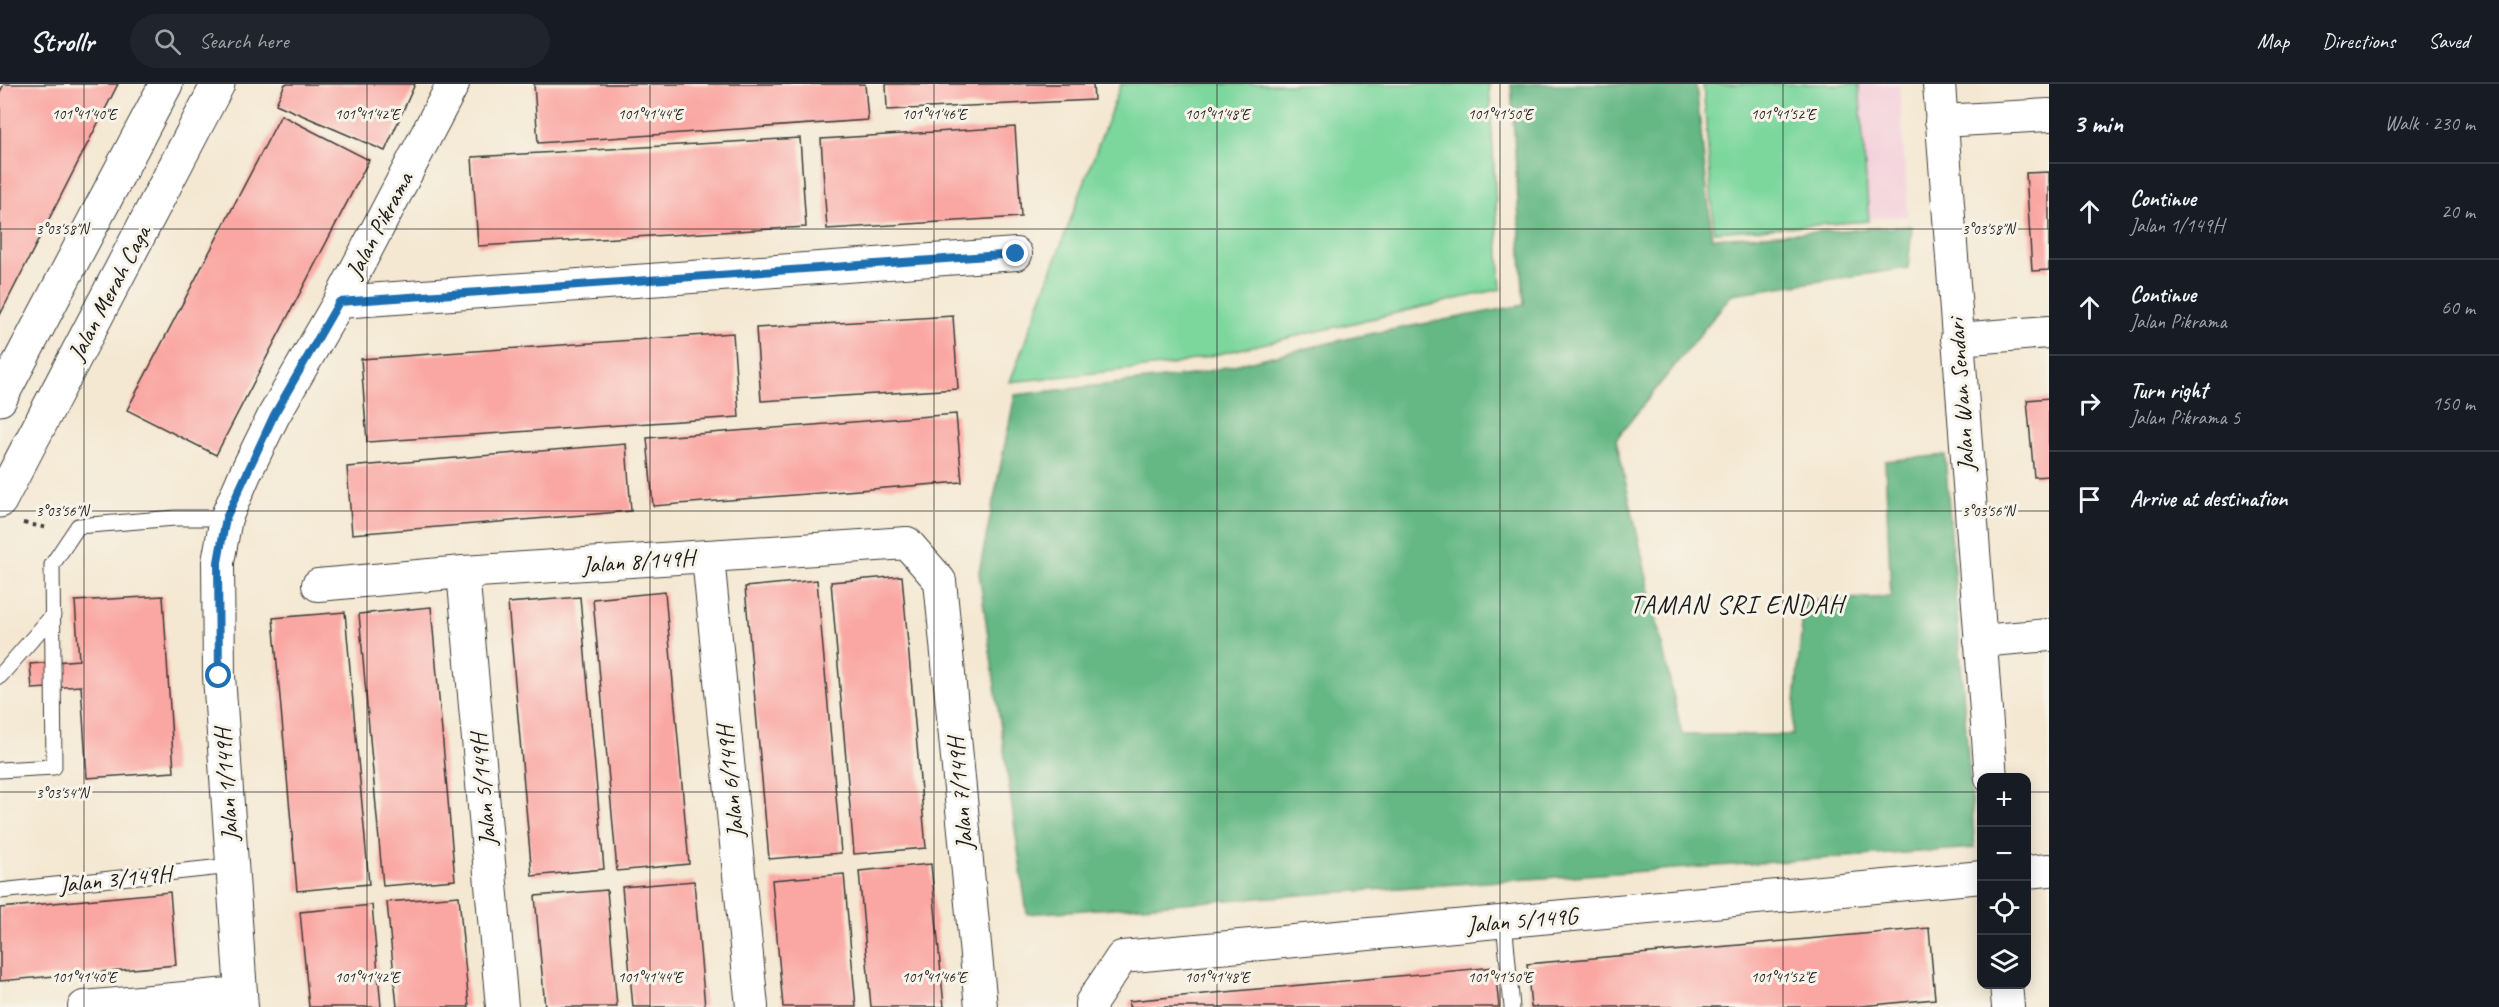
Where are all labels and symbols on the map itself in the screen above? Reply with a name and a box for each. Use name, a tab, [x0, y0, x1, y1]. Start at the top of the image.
text: 101°41'40"E	[52, 105, 118, 124]
text: 101°41'42"E	[335, 105, 401, 124]
text: 101°41'44"E	[618, 105, 684, 124]
text: 101°41'46"E	[902, 105, 968, 124]
text: 101°41'48"E	[1185, 105, 1251, 124]
text: 101°41'50"E	[1468, 105, 1534, 124]
text: 101°41'52"E	[1751, 105, 1817, 124]
street label: Jalan Pikrama	[338, 166, 420, 284]
street label: Jalan Merah Caga	[60, 218, 158, 367]
text: 3°03'58"N	[36, 220, 91, 239]
text: 3°03'58"N	[1962, 220, 2017, 239]
route end	[1002, 240, 1028, 266]
street label: Jalan Wan Sendari	[1940, 314, 1981, 473]
text: 3°03'56"N	[36, 502, 91, 521]
text: 3°03'56"N	[1962, 502, 2017, 521]
street label: Jalan 8/149H	[580, 542, 700, 580]
district label: TAMAN SRI ENDAH	[1630, 588, 1847, 621]
route start	[205, 662, 231, 688]
street label: Jalan 6/149H	[709, 720, 751, 841]
street label: Jalan 1/149H	[207, 723, 245, 843]
street label: Jalan 5/149H	[463, 728, 503, 848]
street label: Jalan 7/149H	[940, 732, 980, 852]
text: 3°03'54"N	[36, 784, 91, 803]
street label: Jalan 3/149H	[56, 858, 177, 900]
street label: Jalan 5/149G	[1465, 900, 1581, 940]
text: 101°41'40"E	[52, 968, 118, 987]
text: 101°41'42"E	[335, 968, 401, 987]
text: 101°41'44"E	[618, 968, 684, 987]
text: 101°41'46"E	[902, 968, 968, 987]
text: 101°41'48"E	[1185, 968, 1251, 987]
text: 101°41'50"E	[1468, 968, 1534, 987]
text: 101°41'52"E	[1751, 968, 1817, 987]

